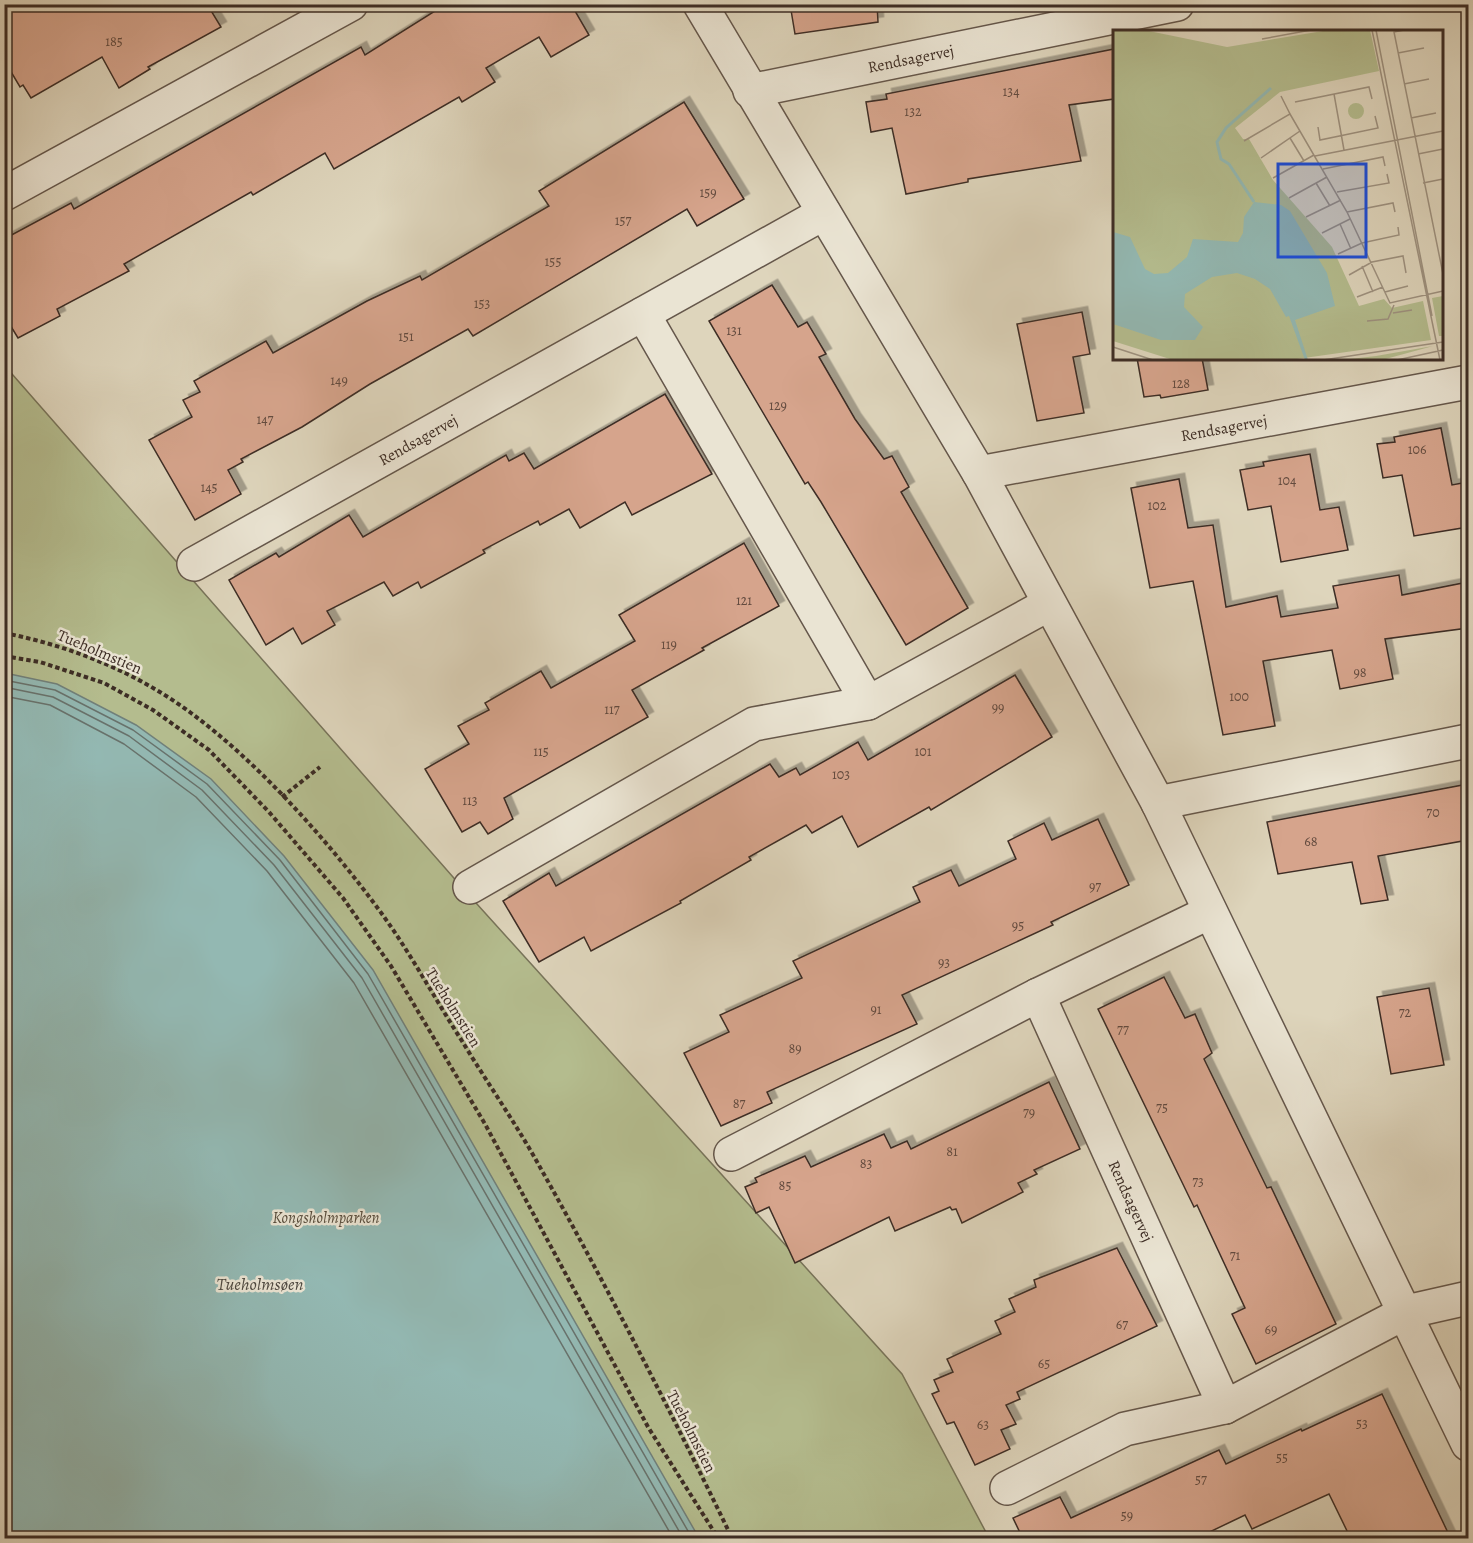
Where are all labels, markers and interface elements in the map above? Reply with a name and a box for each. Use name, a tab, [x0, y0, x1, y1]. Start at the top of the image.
inset map	[1113, 30, 1443, 360]
house number: 185	[105, 32, 123, 51]
street label: Rendsagervej	[866, 40, 956, 79]
house number: 134	[1003, 82, 1019, 101]
house number: 132	[904, 102, 922, 121]
house number: 159	[699, 183, 717, 202]
house number: 157	[615, 211, 631, 230]
house number: 155	[545, 252, 561, 271]
house number: 153	[474, 294, 490, 313]
house number: 131	[726, 321, 742, 340]
house number: 151	[398, 327, 414, 346]
house number: 149	[330, 371, 348, 390]
house number: 128	[1172, 374, 1190, 393]
house number: 129	[769, 396, 787, 415]
street label: Rendsagervej	[375, 409, 462, 471]
house number: 147	[256, 410, 274, 429]
street label: Rendsagervej	[1179, 410, 1269, 447]
house number: 106	[1408, 440, 1426, 459]
house number: 104	[1278, 471, 1296, 490]
house number: 145	[200, 478, 218, 497]
house number: 102	[1148, 496, 1167, 515]
house number: 121	[736, 591, 752, 610]
street label: Tueholmstien	[54, 624, 146, 680]
house number: 119	[661, 635, 677, 654]
house number: 98	[1353, 663, 1367, 682]
house number: 100	[1229, 687, 1249, 706]
house number: 99	[992, 698, 1004, 717]
house number: 117	[604, 700, 620, 719]
house number: 115	[533, 742, 549, 761]
house number: 101	[914, 742, 932, 761]
house number: 103	[832, 765, 850, 784]
house number: 113	[462, 791, 478, 810]
house number: 70	[1426, 803, 1440, 822]
house number: 68	[1304, 832, 1318, 851]
house number: 97	[1089, 877, 1101, 896]
house number: 95	[1012, 916, 1024, 935]
house number: 93	[938, 953, 950, 972]
street label: Tueholmstien	[420, 964, 486, 1052]
house number: 91	[870, 1000, 882, 1019]
house number: 72	[1399, 1003, 1412, 1022]
house number: 77	[1117, 1020, 1129, 1039]
house number: 89	[788, 1039, 802, 1058]
house number: 87	[733, 1094, 745, 1113]
house number: 75	[1156, 1098, 1168, 1117]
house number: 79	[1023, 1103, 1035, 1122]
house number: 81	[946, 1142, 958, 1161]
house number: 83	[860, 1154, 872, 1173]
street label: Rendsagervej	[1102, 1157, 1159, 1246]
house number: 73	[1192, 1172, 1204, 1191]
house number: 85	[779, 1176, 791, 1195]
park label: Kongsholmparken	[272, 1207, 380, 1229]
house number: 71	[1230, 1246, 1241, 1265]
water label: Tueholmsøen	[217, 1272, 303, 1296]
house number: 67	[1116, 1315, 1128, 1334]
house number: 69	[1265, 1320, 1277, 1339]
house number: 65	[1038, 1354, 1050, 1373]
street label: Tueholmstien	[661, 1386, 721, 1477]
house number: 53	[1356, 1414, 1368, 1433]
house number: 63	[977, 1415, 989, 1434]
house number: 55	[1276, 1448, 1288, 1467]
house number: 57	[1195, 1470, 1207, 1489]
house number: 59	[1121, 1506, 1133, 1525]

